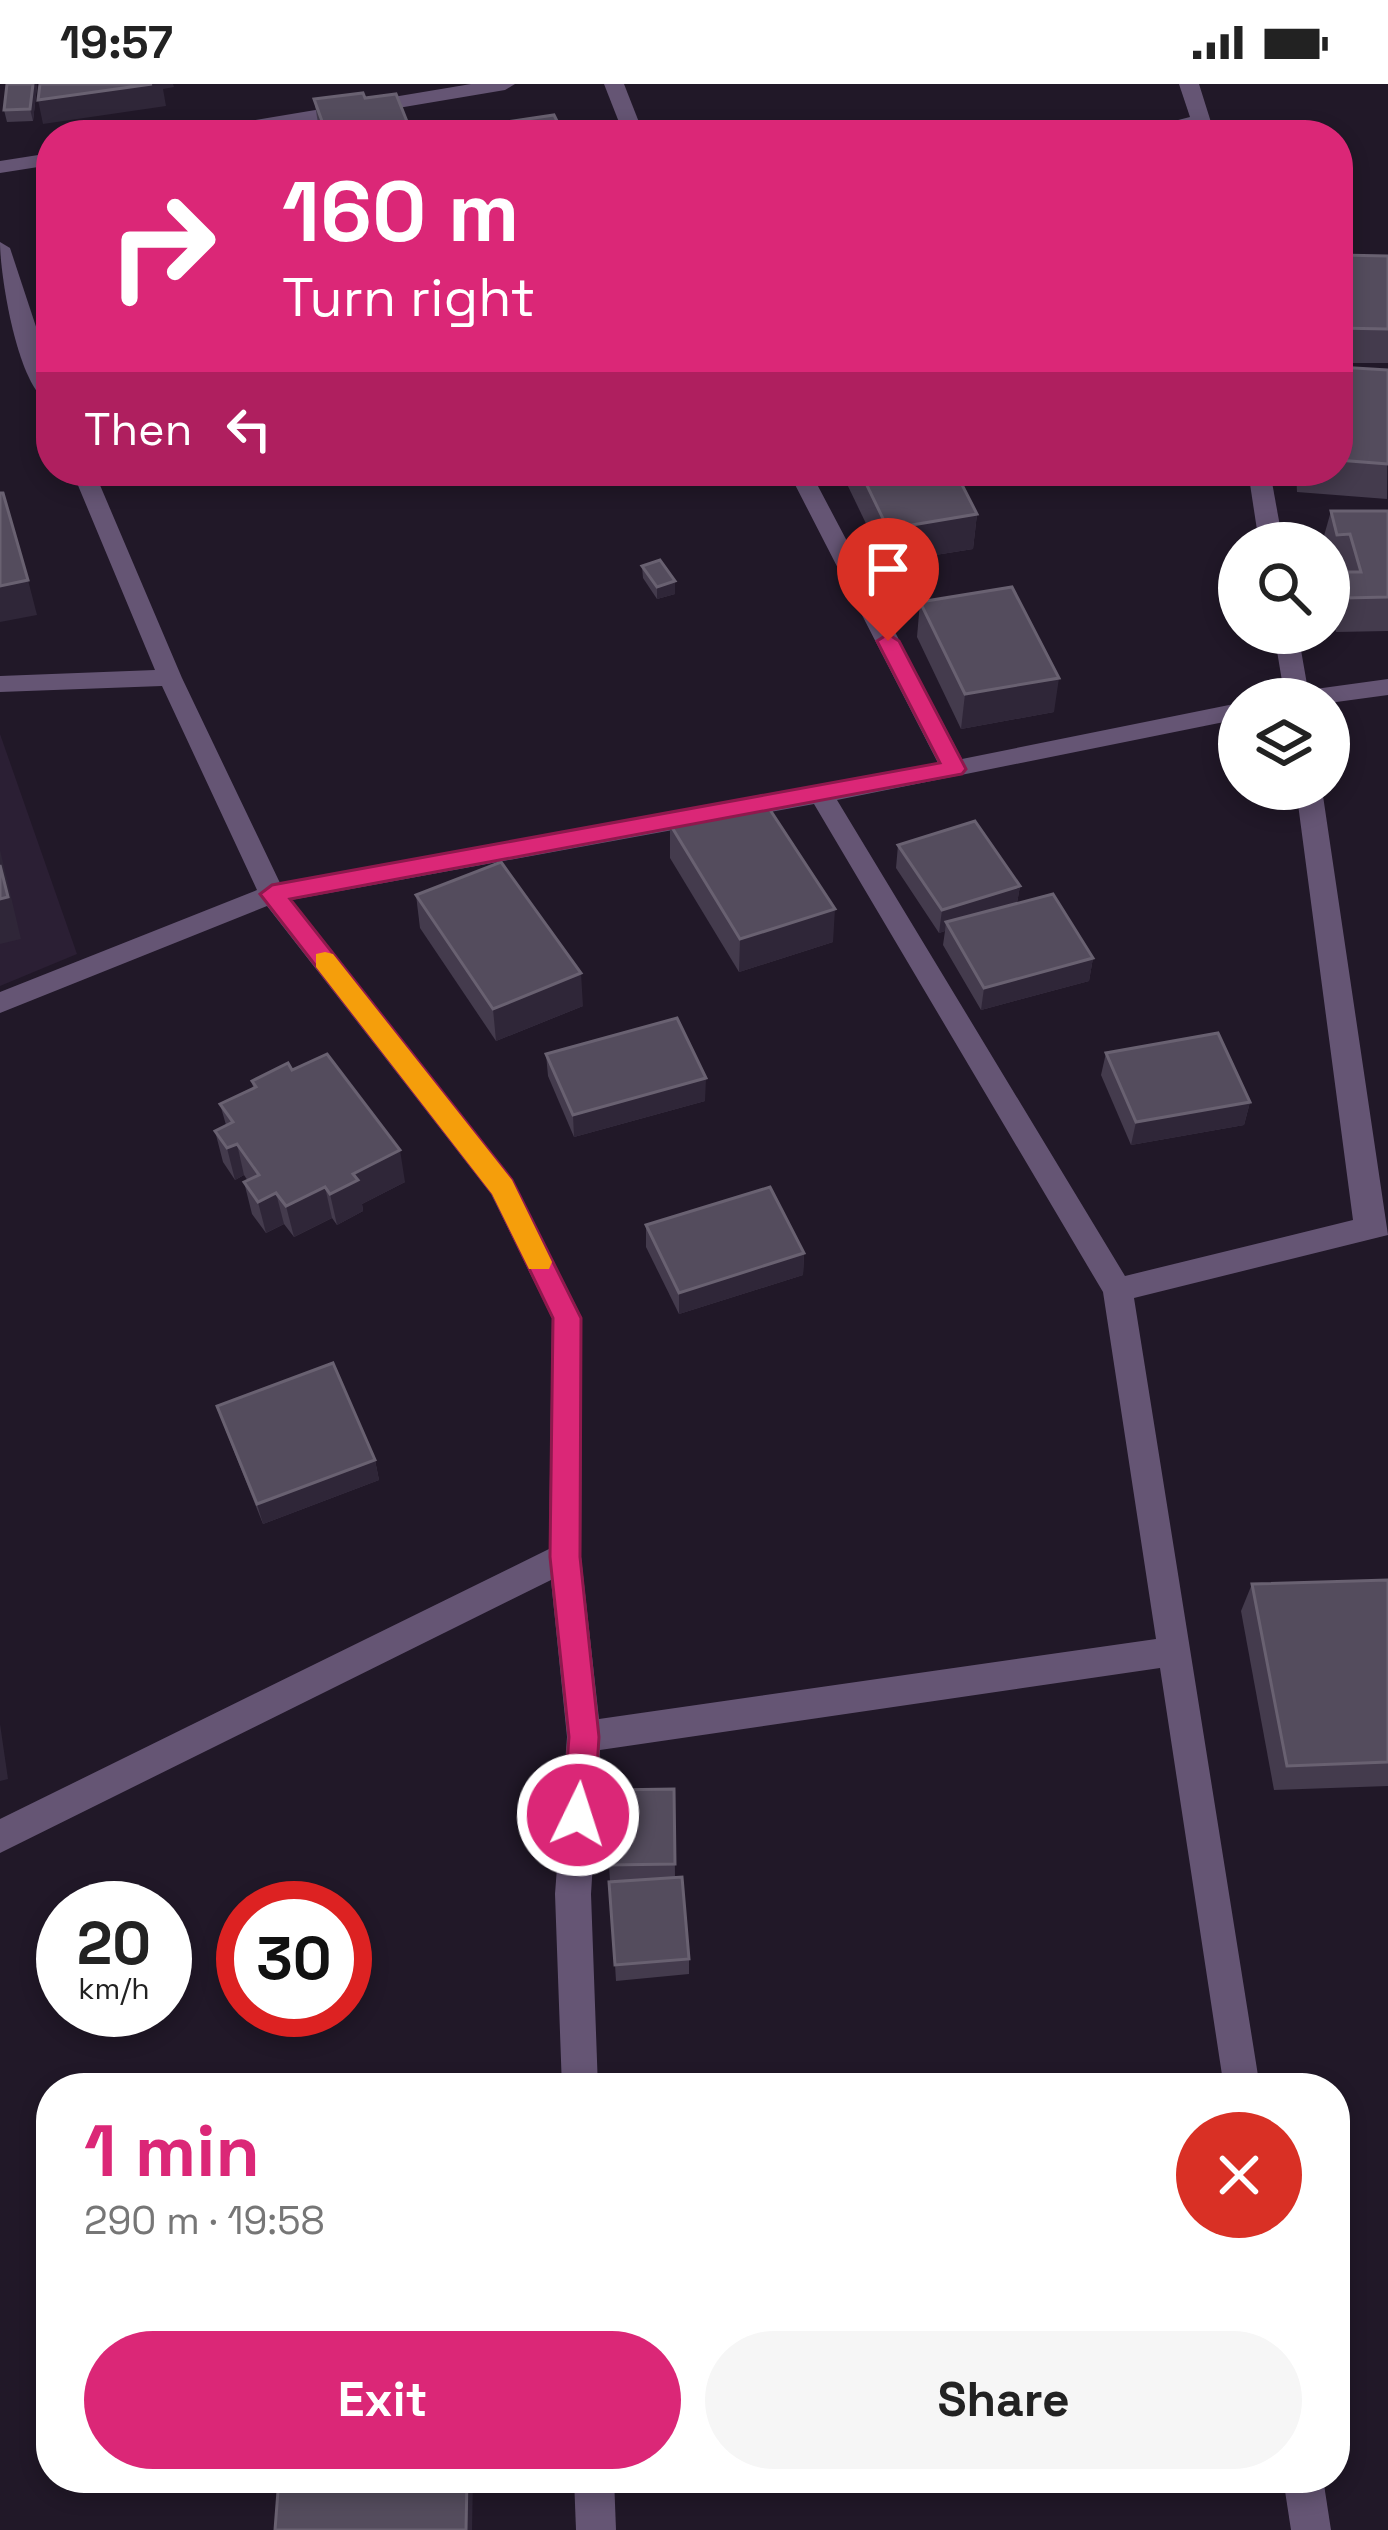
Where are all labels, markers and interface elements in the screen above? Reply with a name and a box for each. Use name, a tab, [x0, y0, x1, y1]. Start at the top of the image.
text: 19:57	[60, 14, 173, 71]
text: 160 m	[282, 158, 519, 266]
icon: right	[84, 168, 240, 324]
text: Turn right	[282, 263, 535, 332]
icon: left	[216, 396, 282, 462]
text: Then	[84, 401, 192, 458]
pin	[837, 518, 939, 641]
map controls	[1218, 522, 1350, 810]
button: search	[1218, 522, 1350, 654]
icon: arrive	[855, 536, 921, 602]
button: layers	[1218, 678, 1350, 810]
position arrow	[515, 1752, 641, 1878]
speed limit sign: 30	[216, 1881, 372, 2037]
text: 20	[77, 1905, 151, 1982]
text: km/h	[78, 1969, 150, 2008]
text: 1 min	[84, 2105, 260, 2197]
button: close	[1176, 2112, 1302, 2238]
text: 290 m · 19:58	[84, 2196, 325, 2245]
button: Exit	[84, 2331, 681, 2469]
button: Share	[705, 2331, 1302, 2469]

